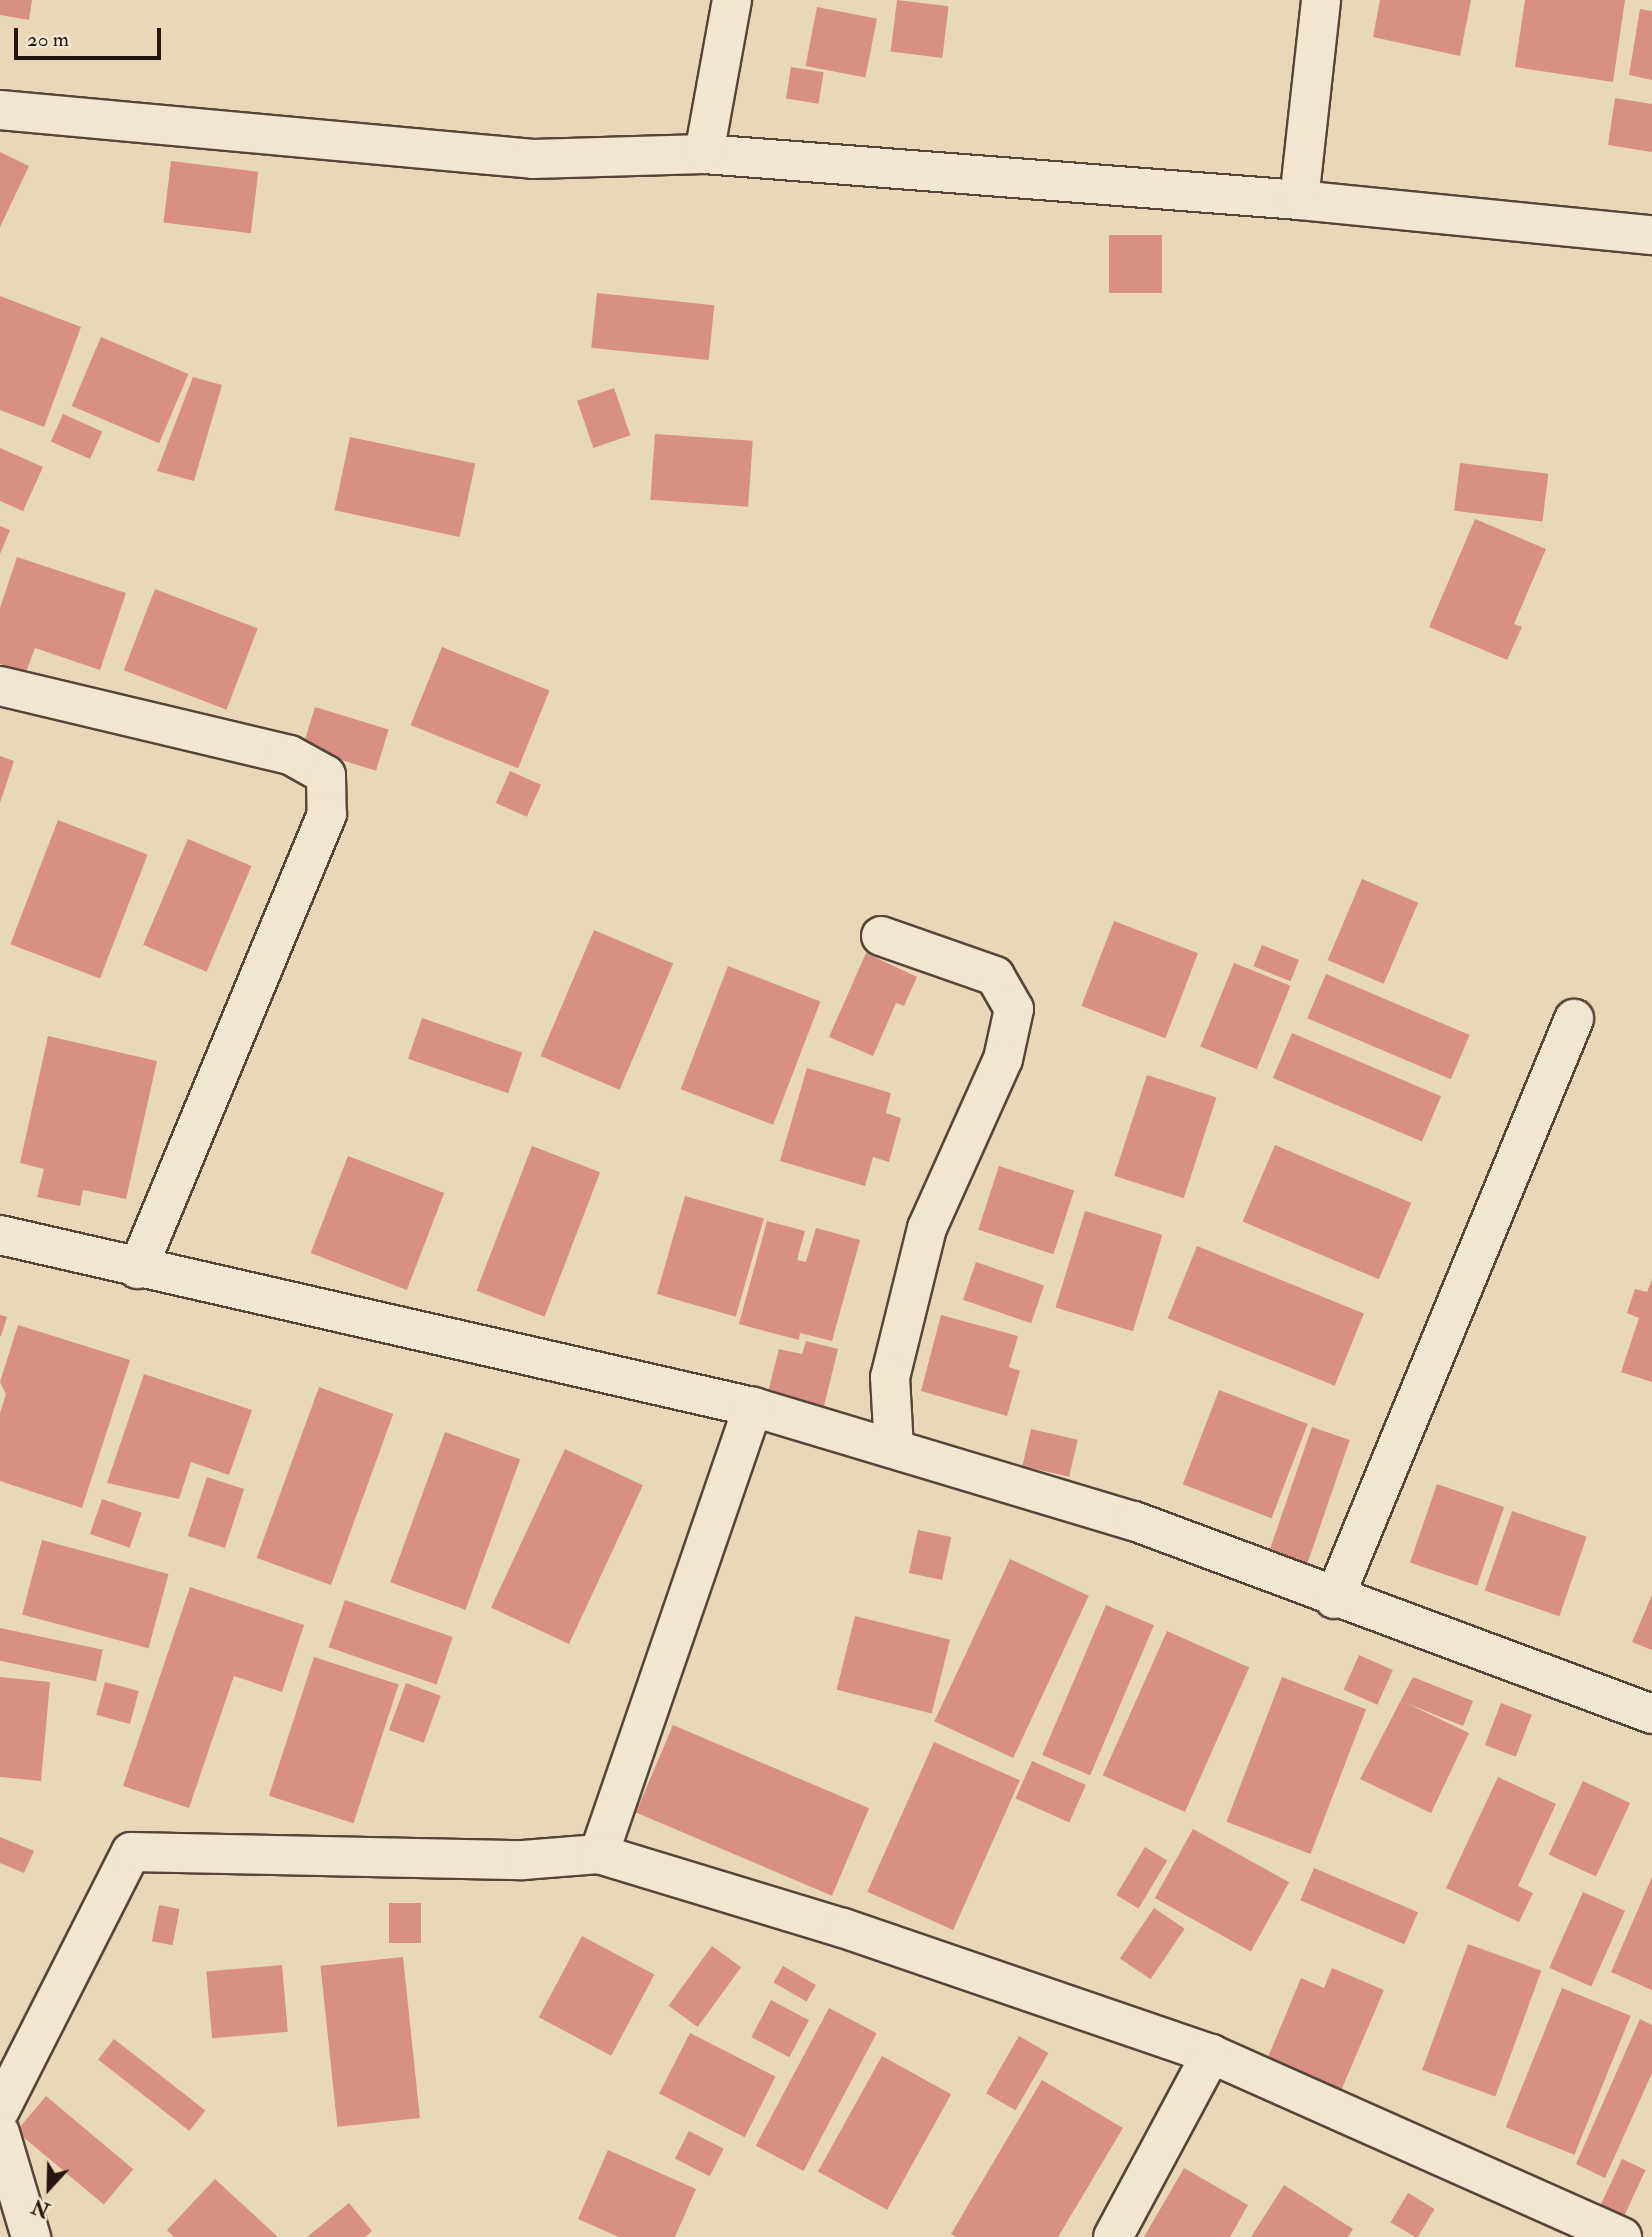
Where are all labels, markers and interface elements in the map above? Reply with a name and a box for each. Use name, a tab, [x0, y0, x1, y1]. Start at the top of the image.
scale bar	[18, 14, 164, 58]
text: 20 m	[27, 26, 69, 53]
north arrow	[14, 2153, 84, 2223]
text: N	[29, 2193, 54, 2222]

